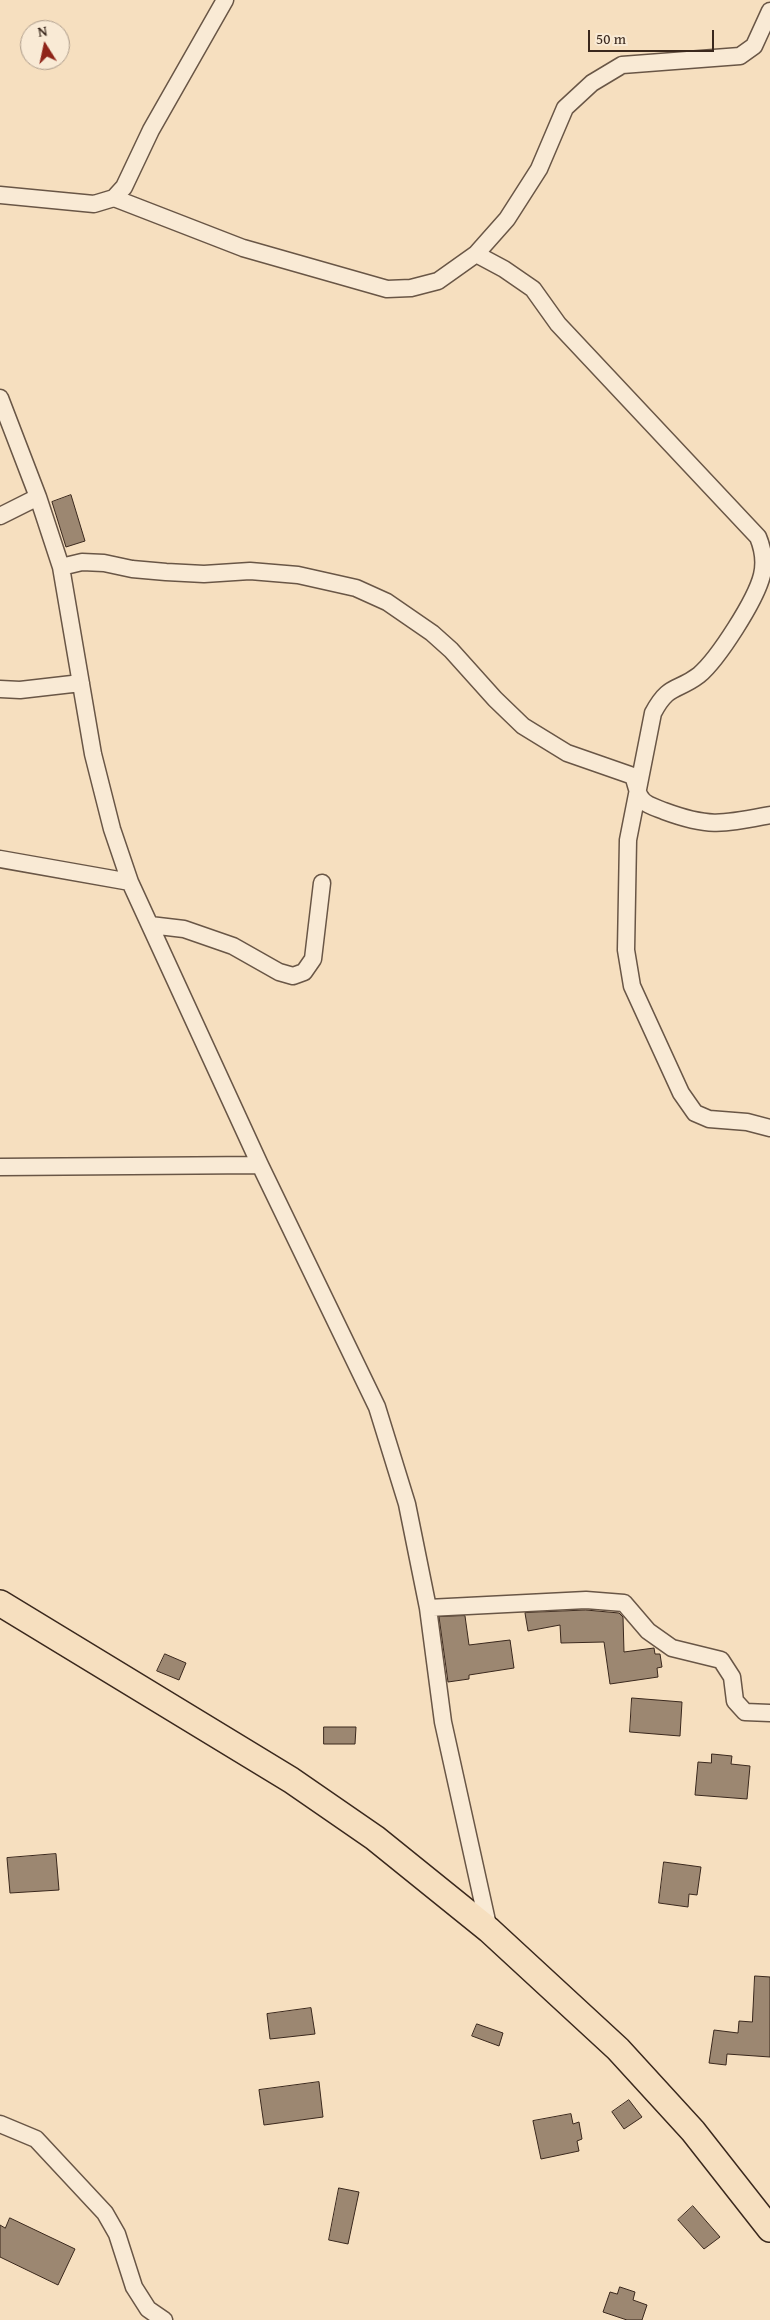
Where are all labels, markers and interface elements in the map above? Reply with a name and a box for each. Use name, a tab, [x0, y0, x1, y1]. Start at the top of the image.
north arrow	[20, 20, 70, 70]
scale bar	[590, 20, 716, 52]
text: N	[36, 21, 49, 42]
text: 50 m	[596, 28, 626, 49]

